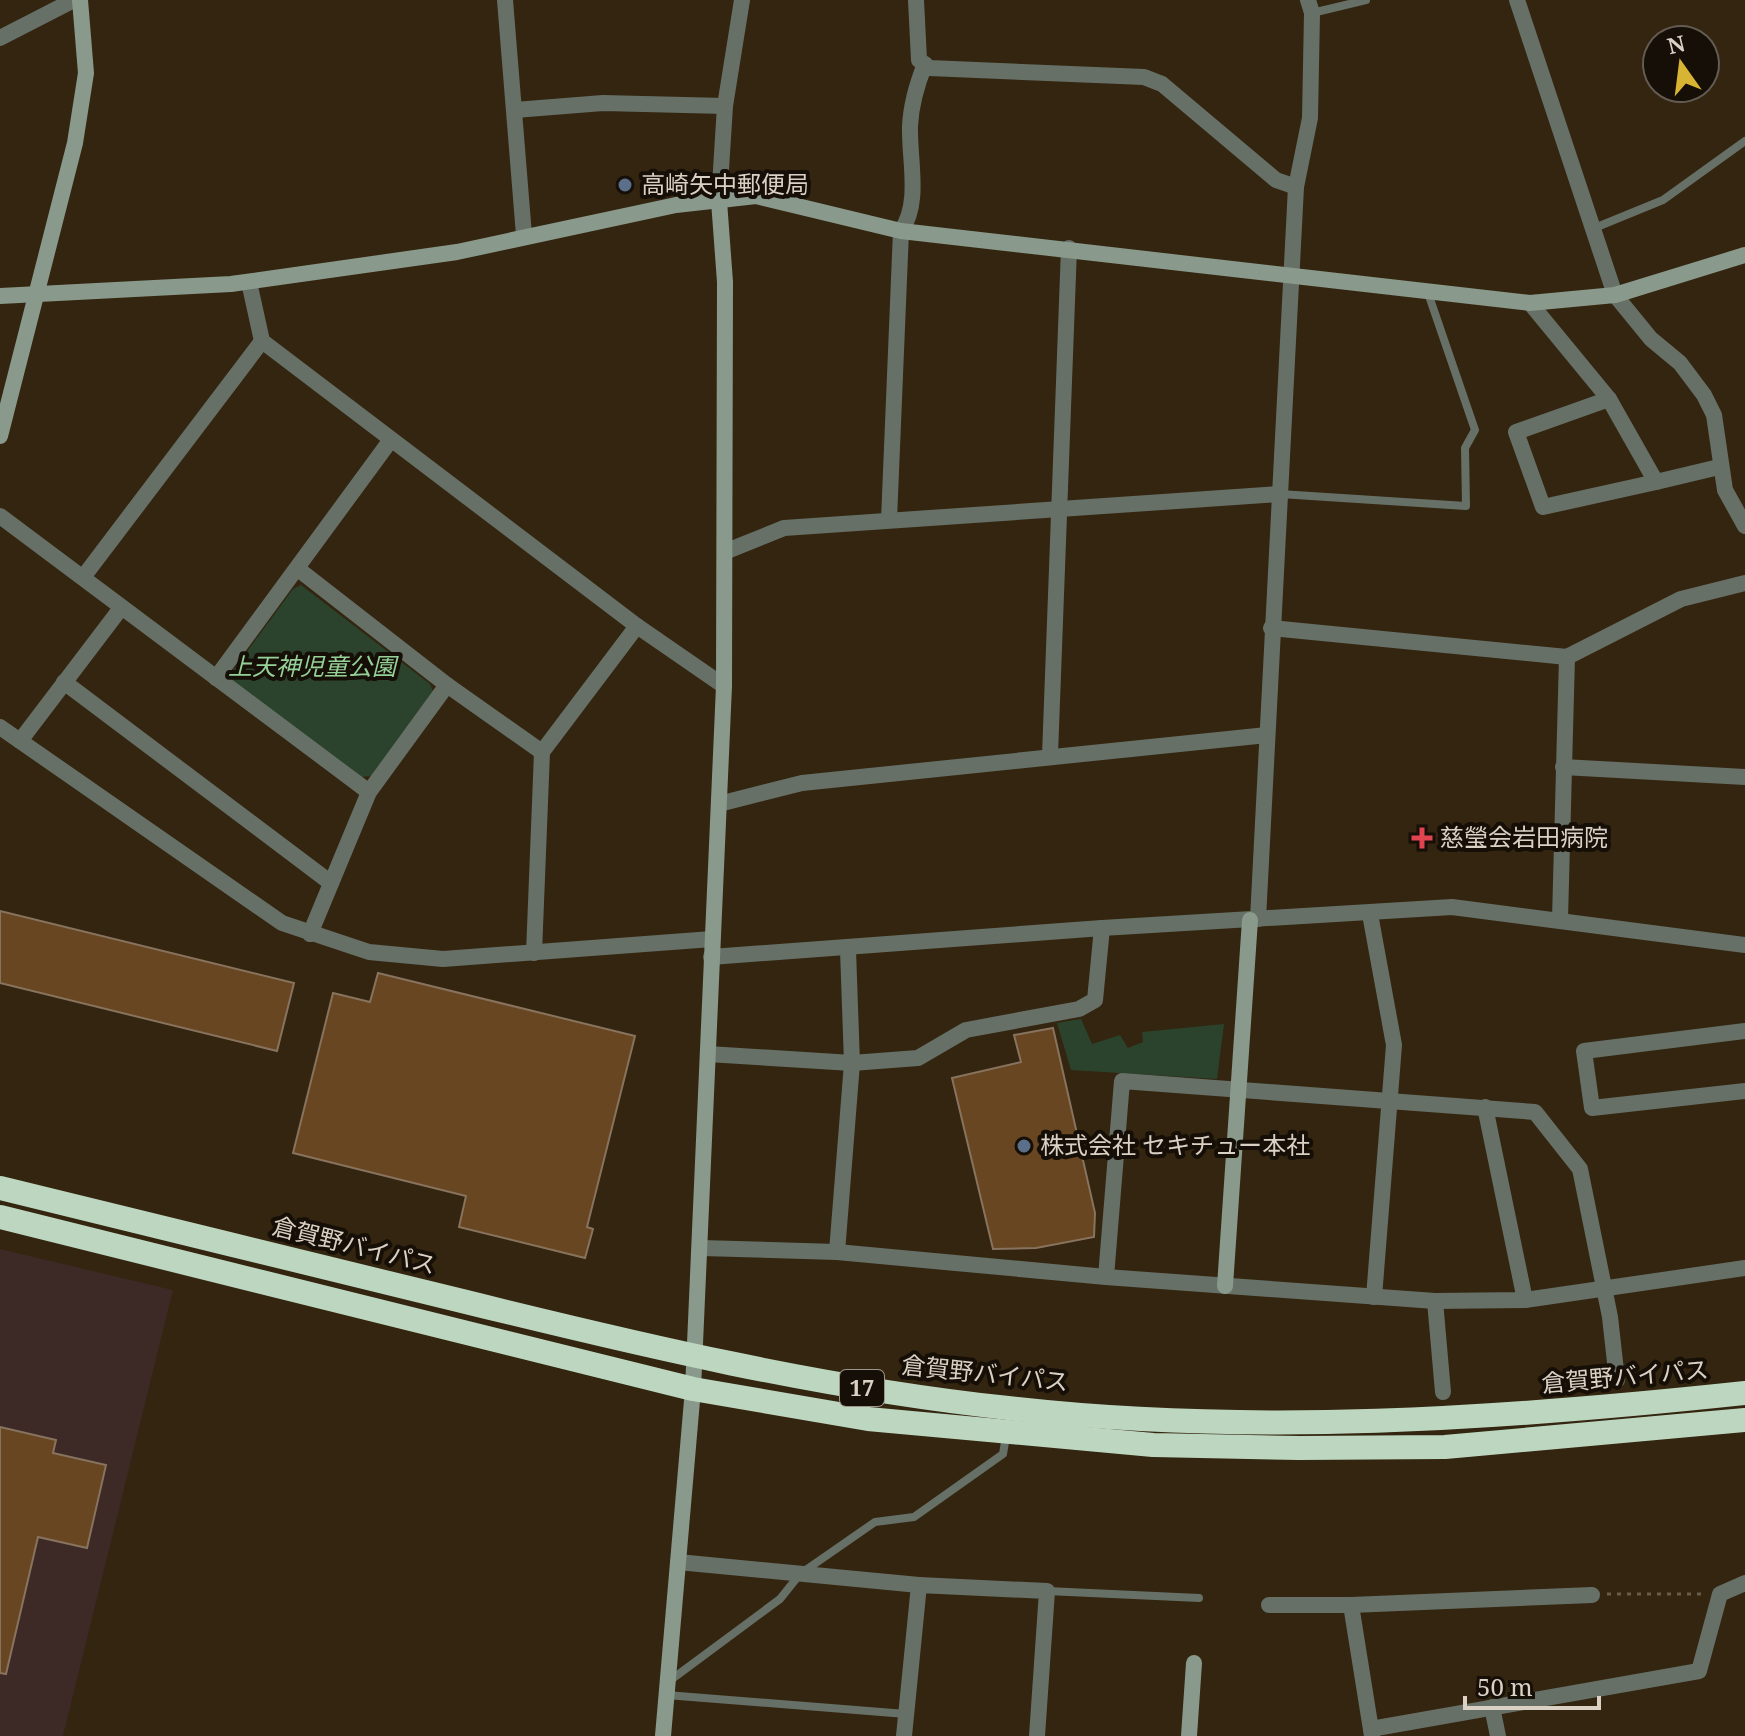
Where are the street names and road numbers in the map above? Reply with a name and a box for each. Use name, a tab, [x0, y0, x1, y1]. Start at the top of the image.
street label: 倉賀野バイパス	[269, 1208, 440, 1281]
street label: 倉賀野バイパス	[900, 1347, 1070, 1398]
street label: 倉賀野バイパス	[1540, 1352, 1710, 1399]
road number: 17	[840, 1370, 884, 1406]

